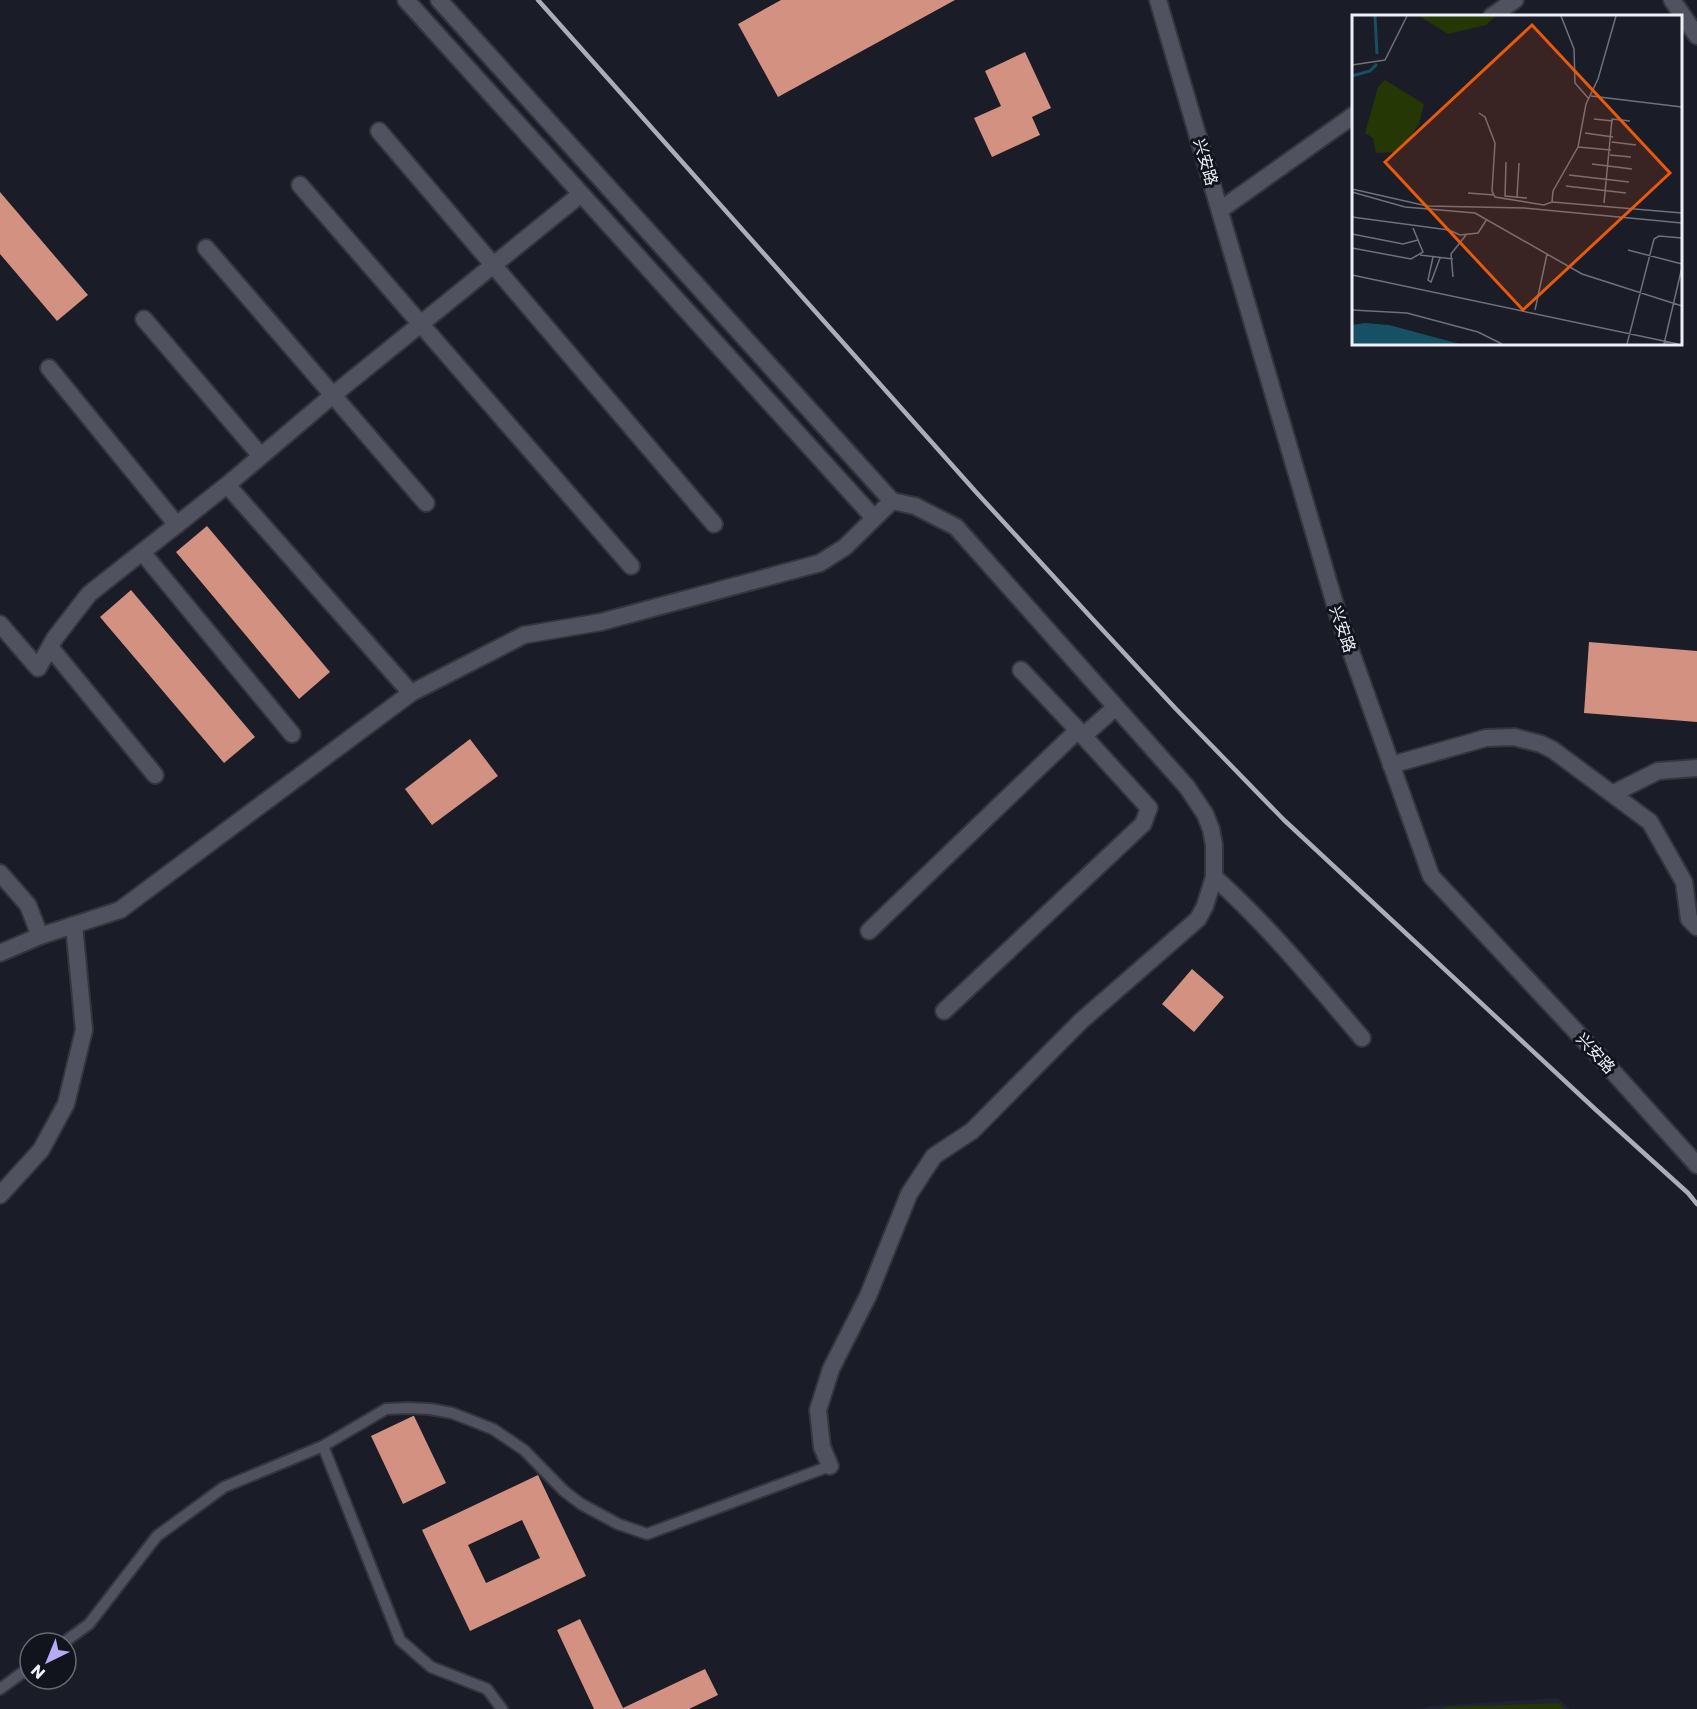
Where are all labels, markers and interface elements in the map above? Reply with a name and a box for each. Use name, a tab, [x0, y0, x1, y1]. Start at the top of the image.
inset map	[1352, 15, 1682, 345]
street label: 兴安路	[1188, 136, 1223, 188]
street label: 兴安路	[1324, 603, 1361, 656]
street label: 兴安路	[1571, 1028, 1620, 1079]
north arrow	[18, 1631, 78, 1691]
text: N	[26, 1659, 50, 1684]

